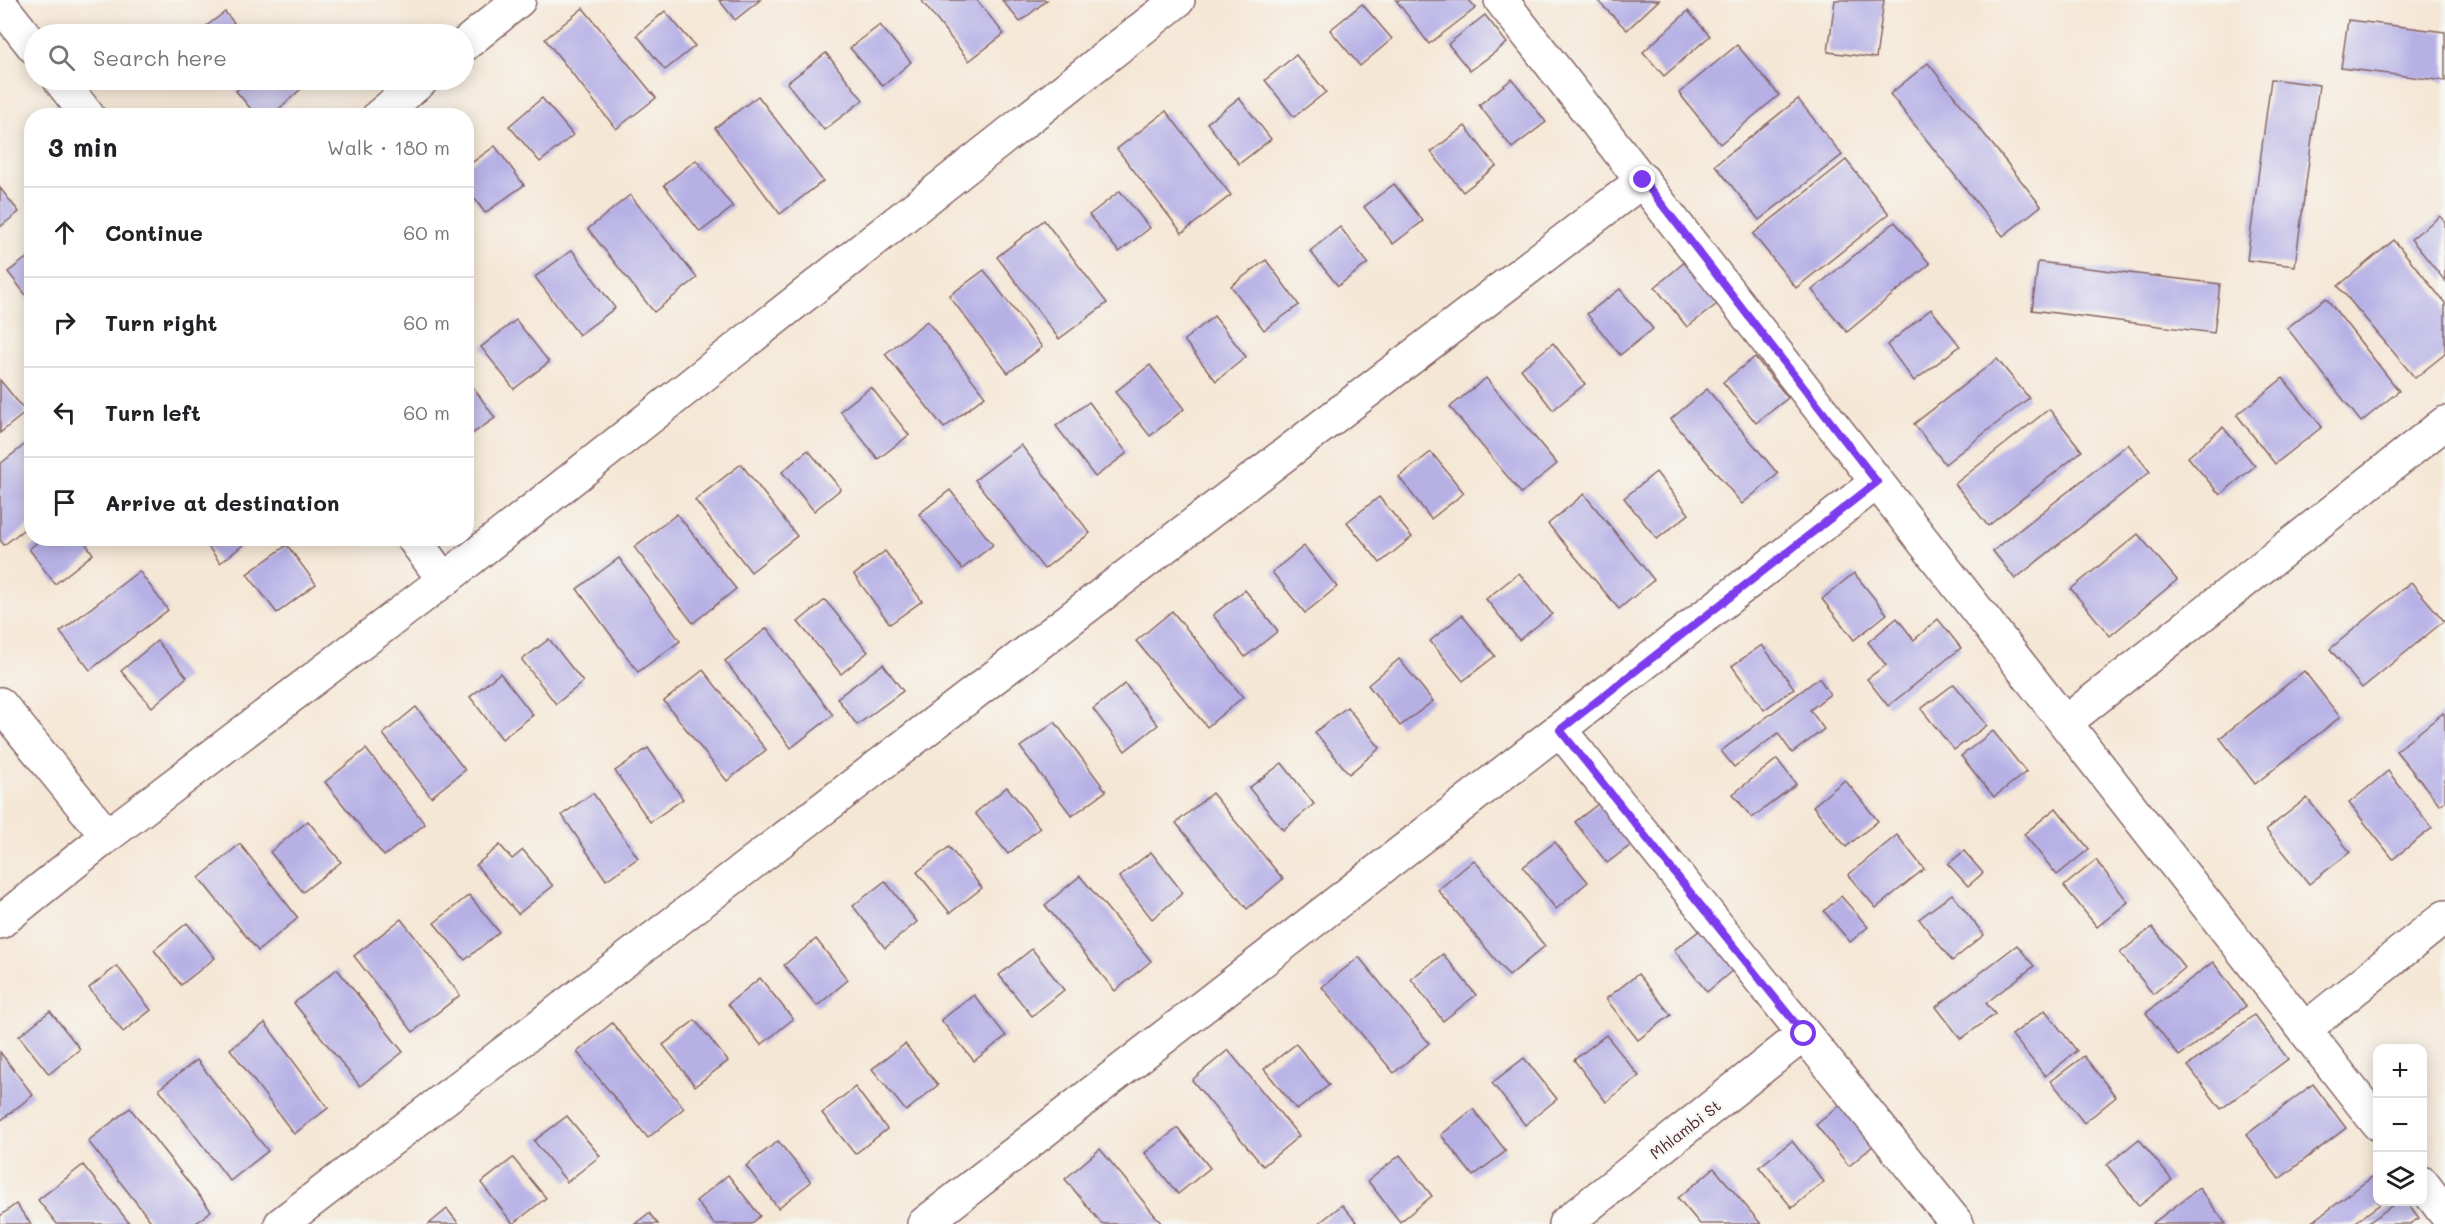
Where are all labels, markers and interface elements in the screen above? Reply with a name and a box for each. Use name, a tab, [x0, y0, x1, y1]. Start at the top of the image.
search box	[24, 24, 474, 90]
icon: search	[45, 41, 78, 74]
text: Search here	[93, 43, 227, 72]
text: 3 min	[48, 130, 117, 164]
text: Walk · 180 m	[327, 134, 450, 160]
route end	[1629, 166, 1655, 192]
icon: ahead	[48, 216, 81, 249]
text: Continue	[105, 218, 203, 247]
text: 60 m	[403, 219, 450, 245]
icon: right	[48, 306, 81, 339]
text: Turn right	[105, 308, 217, 337]
text: 60 m	[403, 309, 450, 335]
icon: left	[48, 396, 81, 429]
text: Turn left	[105, 398, 201, 427]
text: 60 m	[403, 399, 450, 425]
icon: arrive	[48, 486, 81, 519]
text: Arrive at destination	[105, 488, 340, 517]
route start	[1790, 1020, 1816, 1046]
map controls	[2373, 1044, 2427, 1206]
button: +	[2373, 1044, 2427, 1098]
street label: Mhlambi St	[1645, 1095, 1725, 1163]
button: −	[2373, 1098, 2427, 1152]
button: layers	[2373, 1152, 2427, 1206]

